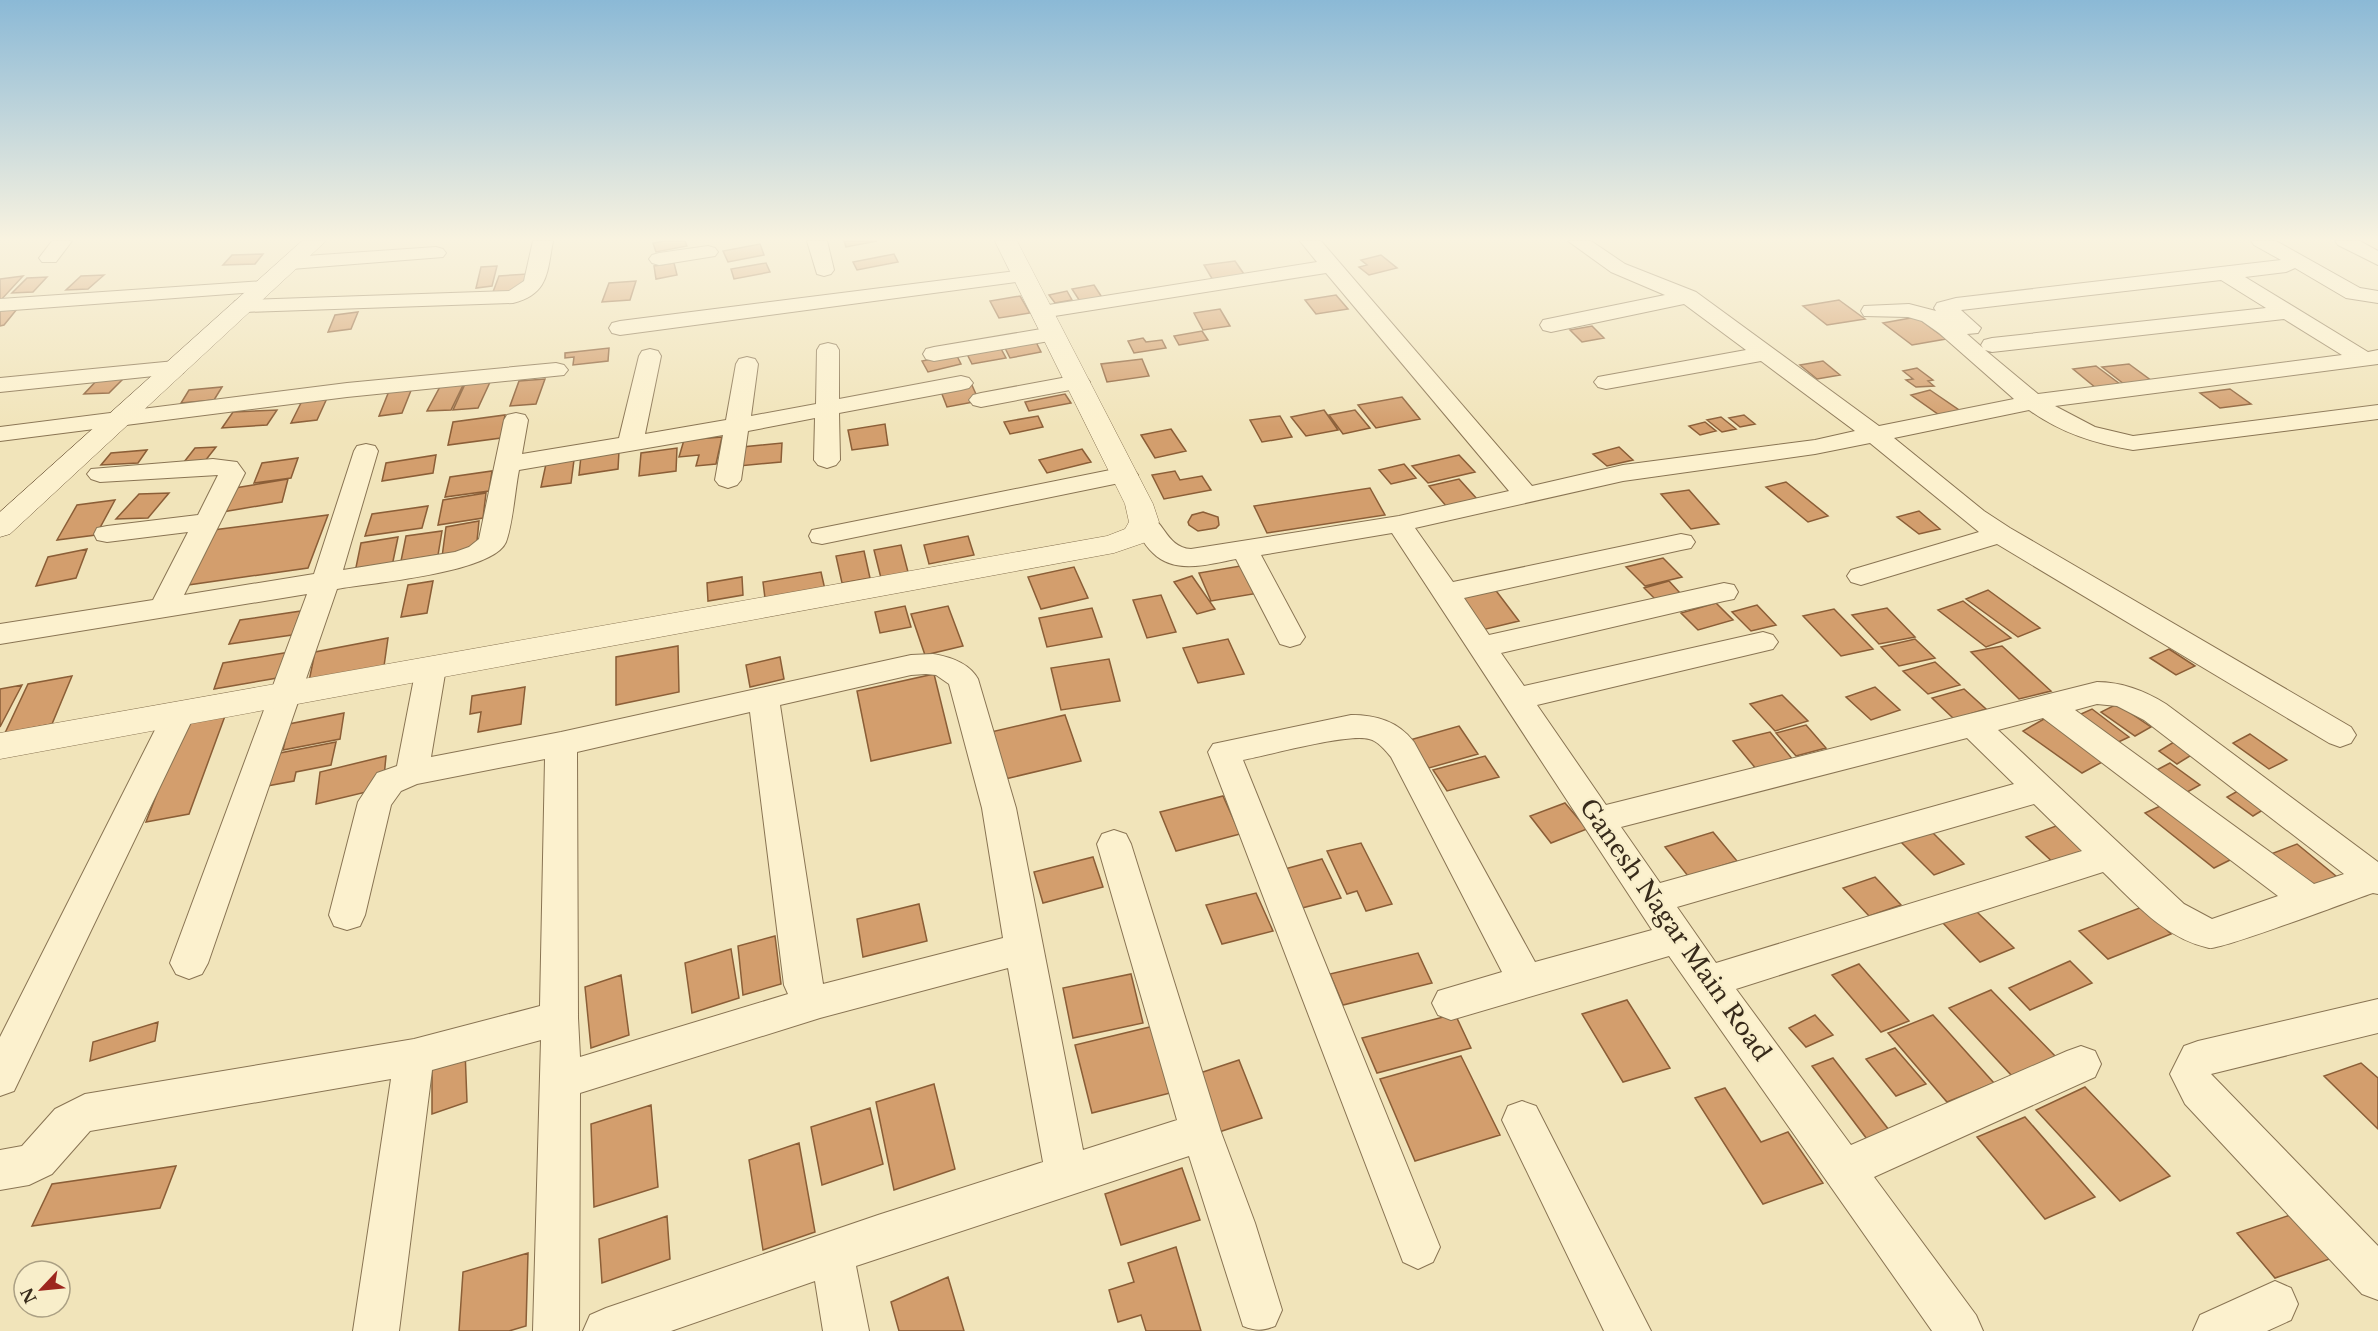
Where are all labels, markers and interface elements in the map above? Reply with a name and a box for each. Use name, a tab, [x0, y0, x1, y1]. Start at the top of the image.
street label: Ganesh Nagar Main Road	[1574, 793, 1777, 1066]
north arrow	[12, 1259, 72, 1319]
text: N	[16, 1284, 41, 1307]

